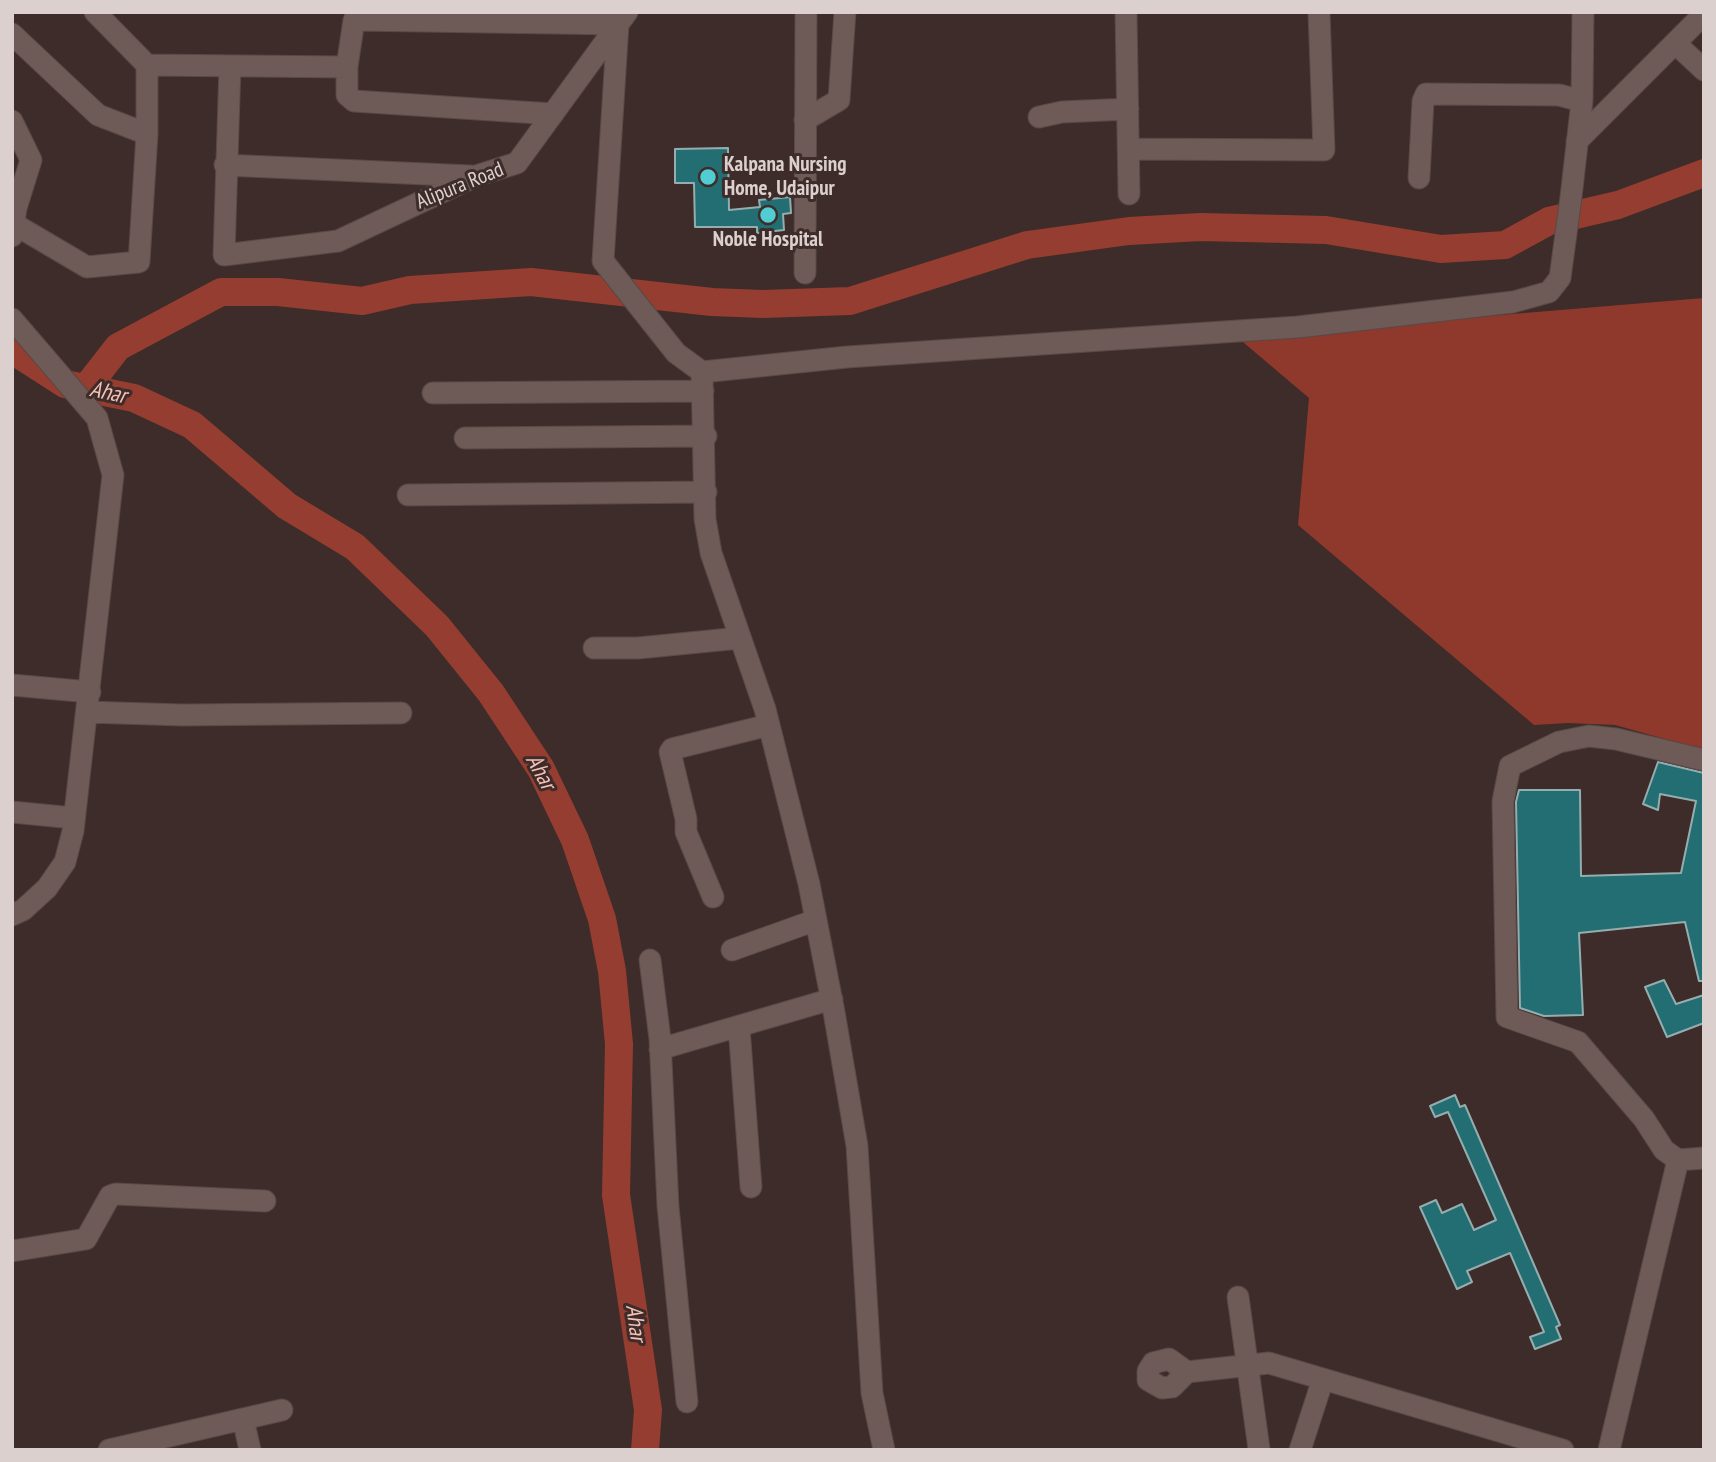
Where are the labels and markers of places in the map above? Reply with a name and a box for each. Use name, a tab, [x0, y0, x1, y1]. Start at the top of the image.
place label: Kalpana Nursing Home, Udaipur	[724, 152, 847, 202]
marker: Kalpana Nursing Home, Udaipur	[698, 167, 718, 187]
marker: Noble Hospital	[758, 205, 778, 225]
place label: Noble Hospital	[713, 227, 823, 253]

